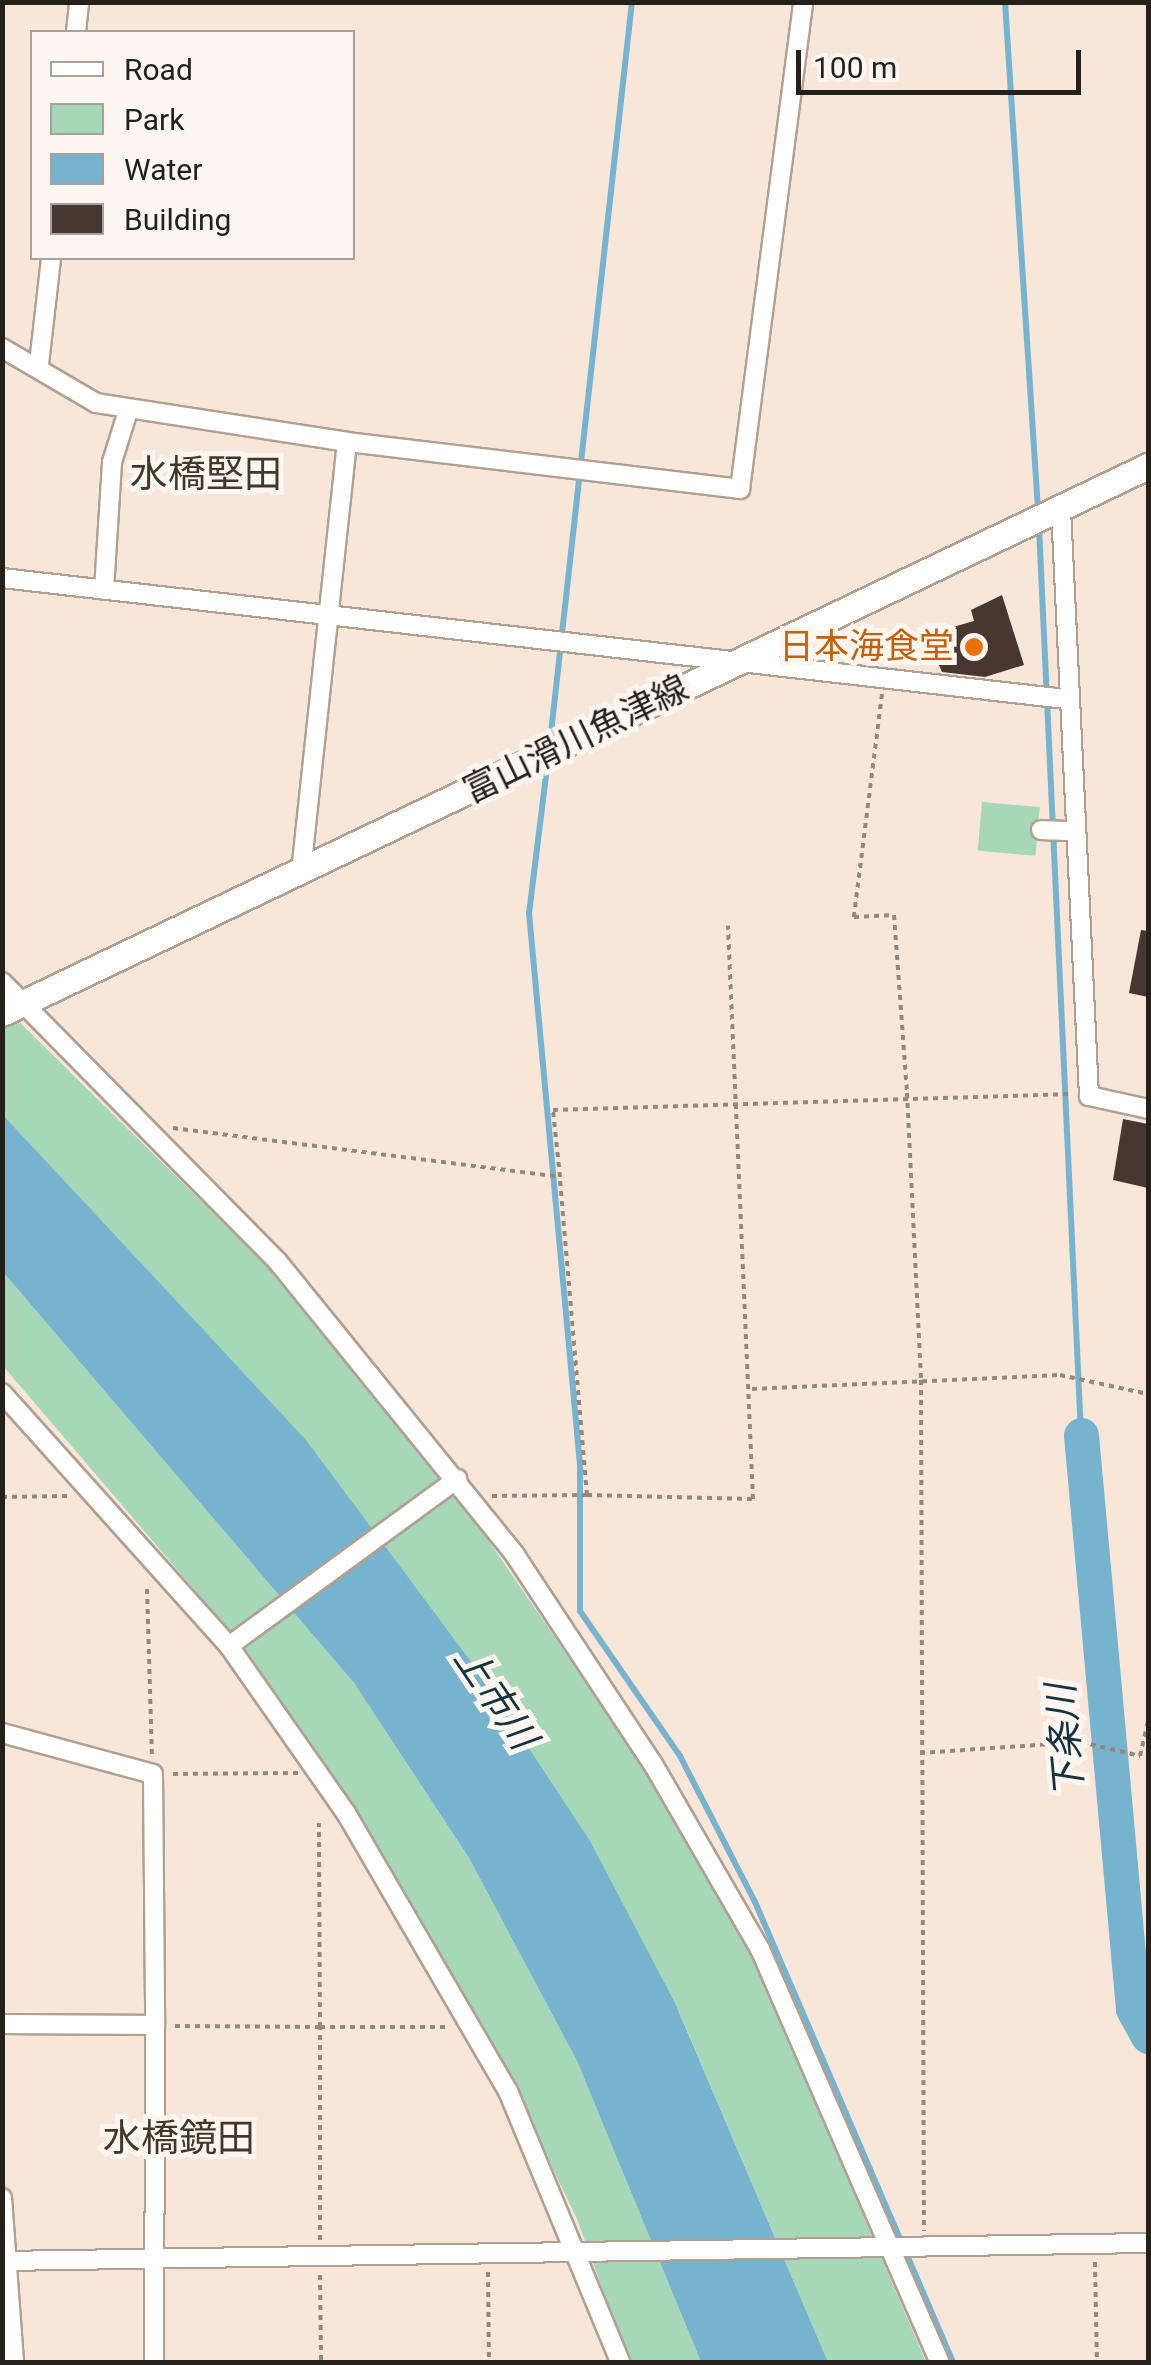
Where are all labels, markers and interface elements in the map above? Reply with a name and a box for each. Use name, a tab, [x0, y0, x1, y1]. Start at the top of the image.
legend	[30, 30, 355, 260]
scale bar	[801, 30, 1086, 92]
text: 100 m	[813, 50, 897, 85]
text: Road	[124, 52, 193, 87]
text: Park	[124, 102, 184, 137]
text: Water	[124, 152, 202, 187]
text: Building	[124, 202, 231, 237]
district label: 水橋堅田	[130, 452, 282, 498]
place label: 日本海食堂	[779, 626, 954, 668]
marker: 日本海食堂	[963, 636, 985, 658]
street label: 富山滑川魚津線	[457, 667, 695, 813]
water label: 上市川	[444, 1638, 546, 1758]
water label: 下条川	[1038, 1682, 1094, 1800]
district label: 水橋鏡田	[103, 2116, 255, 2162]

